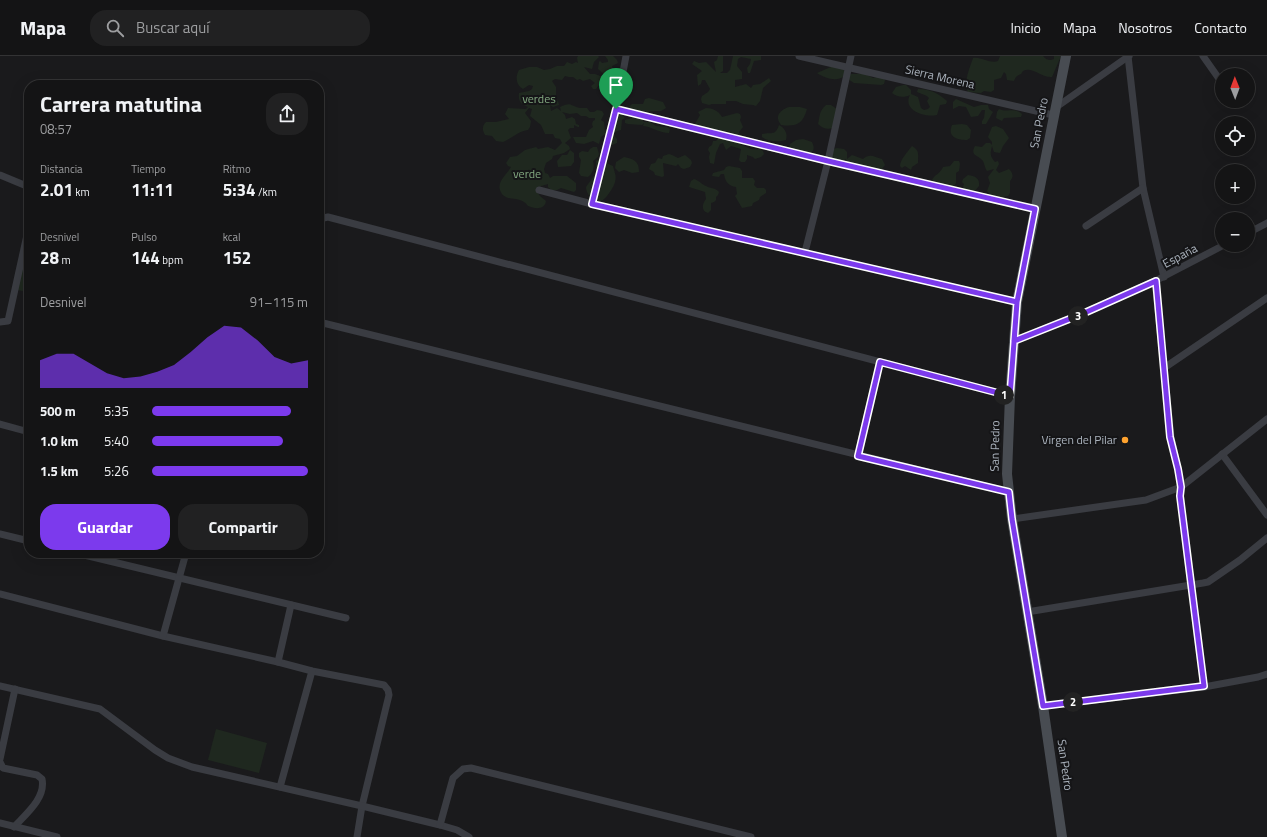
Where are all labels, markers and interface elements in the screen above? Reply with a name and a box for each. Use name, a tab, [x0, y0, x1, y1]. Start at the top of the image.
search box	[90, 10, 370, 46]
text: Mapa	[20, 13, 66, 42]
text: Buscar aquí	[136, 16, 209, 39]
icon: search	[104, 17, 126, 39]
text: Inicio	[1010, 17, 1041, 38]
text: Mapa	[1063, 17, 1096, 38]
text: Nosotros	[1118, 17, 1172, 38]
text: Contacto	[1194, 17, 1247, 38]
street label: Sierra Morena	[903, 59, 977, 94]
pin	[599, 68, 633, 109]
north arrow	[1215, 68, 1255, 108]
map controls	[1215, 68, 1255, 252]
icon: arrive	[605, 74, 627, 96]
text: Carrera matutina	[40, 87, 202, 121]
park label: verdes	[522, 89, 556, 108]
button: share	[266, 93, 308, 135]
street label: San Pedro	[1024, 96, 1053, 150]
button: locate	[1215, 116, 1255, 156]
text: 08:57	[40, 119, 72, 139]
text: Distancia	[40, 161, 83, 177]
text: Tiempo	[131, 161, 166, 177]
text: Ritmo	[223, 161, 251, 177]
park label: verde	[513, 164, 541, 183]
button: +	[1215, 164, 1255, 204]
text: 2.01	[40, 177, 73, 203]
text: 11:11	[131, 177, 174, 203]
text: 5:34	[223, 177, 256, 203]
text: km	[73, 184, 90, 200]
text: /km	[256, 184, 277, 200]
button: −	[1215, 212, 1255, 252]
text: Desnivel	[40, 229, 79, 245]
text: Pulso	[131, 229, 157, 245]
text: kcal	[223, 229, 241, 245]
street label: España	[1159, 238, 1201, 273]
text: 28	[40, 245, 59, 271]
text: 144	[131, 245, 160, 271]
text: 152	[223, 245, 251, 271]
text: m	[59, 252, 71, 268]
text: bpm	[160, 252, 183, 268]
text: Desnivel	[40, 292, 87, 312]
text: 91–115 m	[250, 292, 308, 312]
pin: 3	[1068, 306, 1088, 326]
text: 3	[1075, 308, 1081, 324]
pin: 1	[994, 385, 1014, 405]
text: 1	[1001, 387, 1007, 403]
text: 500 m	[40, 401, 76, 421]
text: 5:35	[104, 401, 129, 421]
street label: San Pedro	[985, 420, 1004, 472]
place label: Virgen del Pilar	[1042, 430, 1117, 449]
text: 1.0 km	[40, 431, 78, 451]
text: 5:40	[104, 431, 129, 451]
marker: Virgen del Pilar	[1120, 435, 1130, 445]
text: 1.5 km	[40, 461, 78, 481]
text: 5:26	[104, 461, 129, 481]
button: Guardar	[40, 504, 170, 550]
button: Compartir	[178, 504, 308, 550]
pin: 2	[1063, 692, 1083, 712]
text: 2	[1070, 694, 1076, 710]
street label: San Pedro	[1053, 738, 1078, 792]

